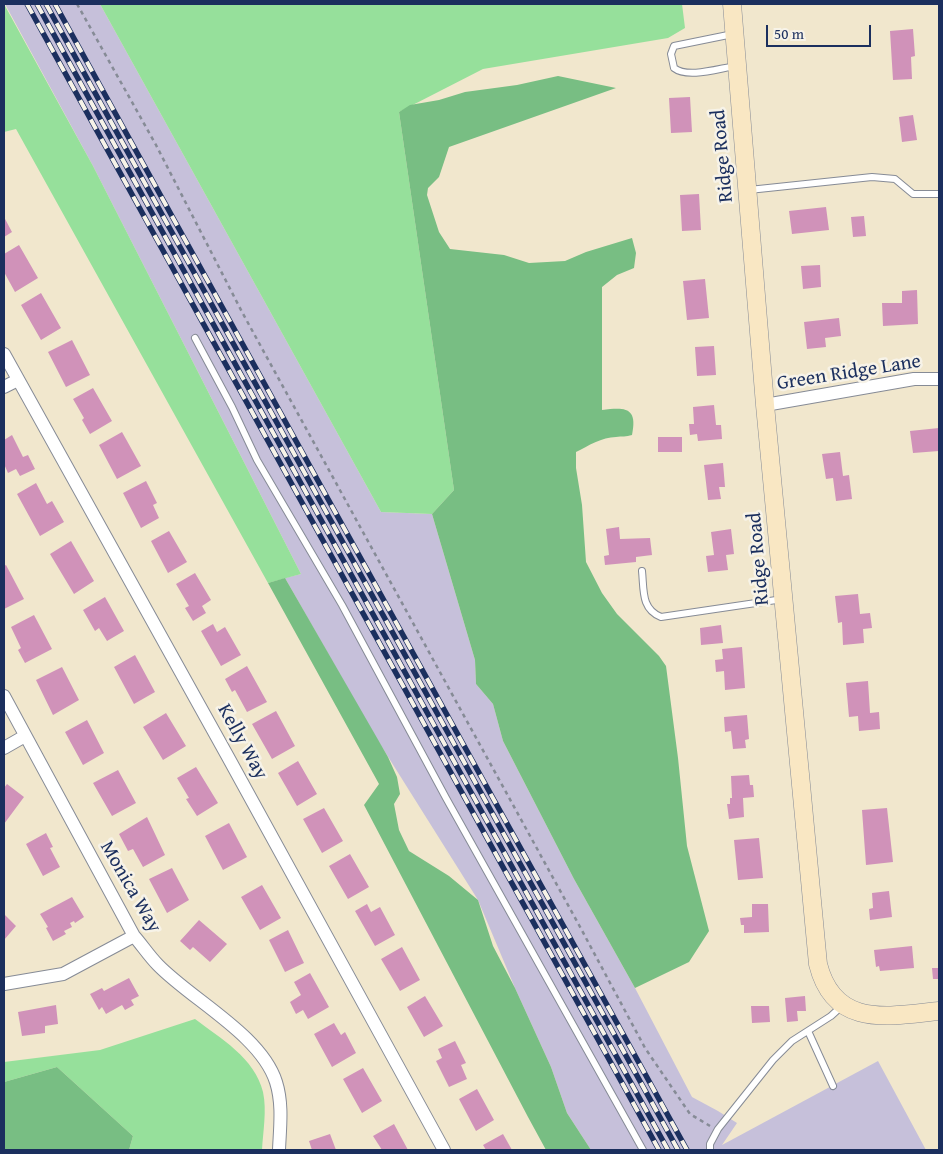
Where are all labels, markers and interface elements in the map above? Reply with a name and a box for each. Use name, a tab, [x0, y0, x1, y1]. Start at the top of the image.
scale bar	[768, 15, 873, 47]
text: 50 m	[774, 23, 804, 44]
street label: Ridge Road	[707, 108, 739, 204]
street label: Green Ridge Lane	[775, 350, 923, 396]
street label: Ridge Road	[743, 511, 775, 607]
street label: Kelly Way	[212, 700, 272, 784]
street label: Monica Way	[94, 837, 166, 937]

